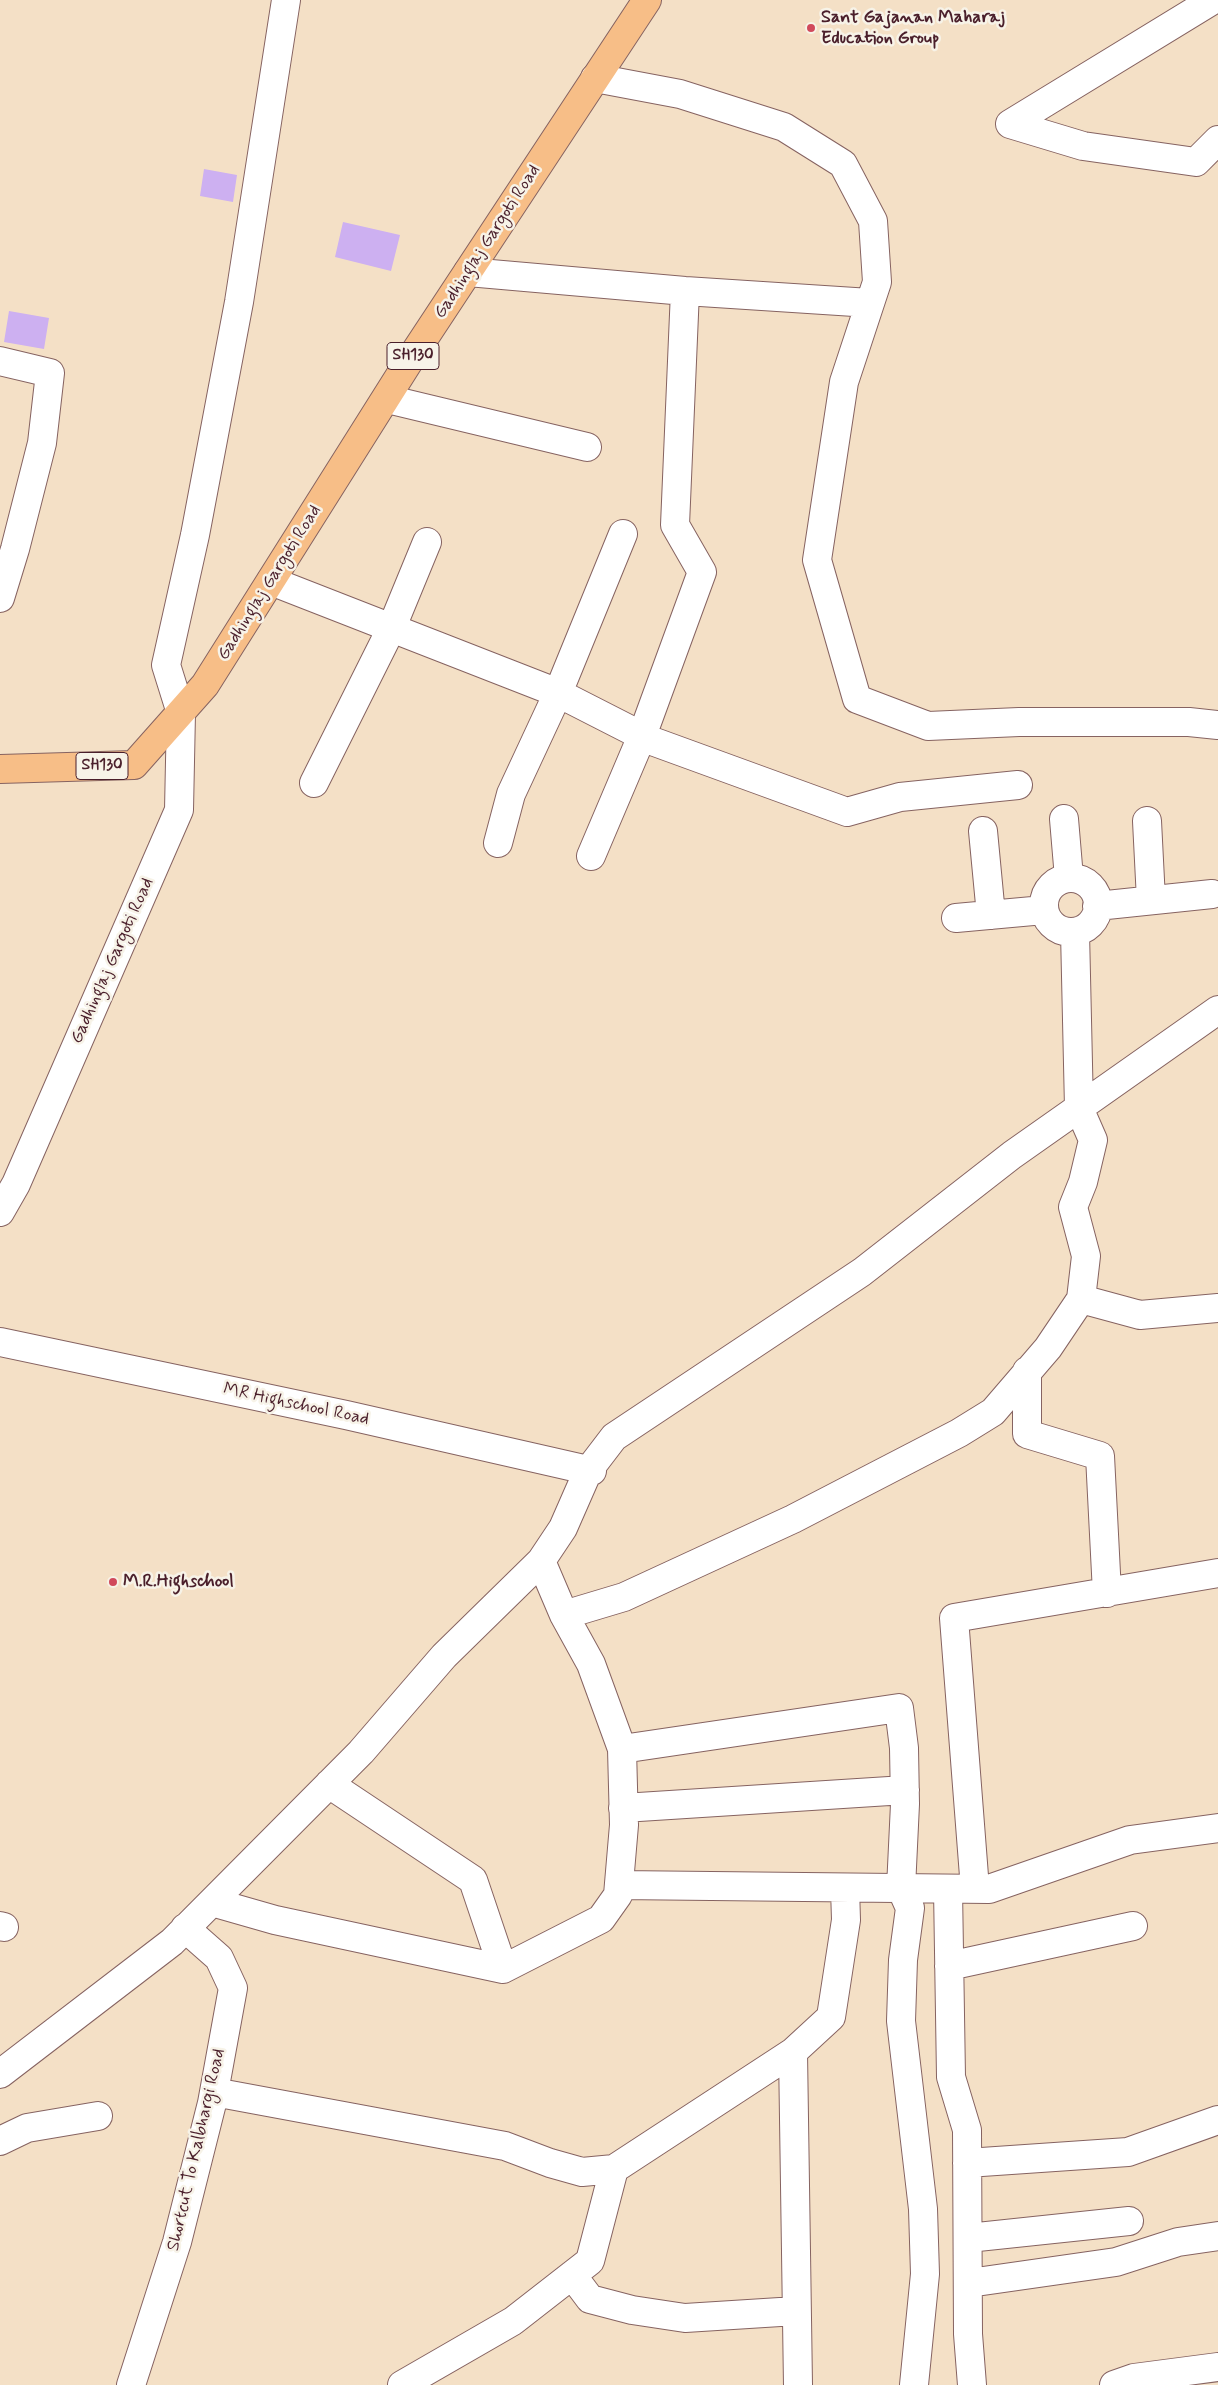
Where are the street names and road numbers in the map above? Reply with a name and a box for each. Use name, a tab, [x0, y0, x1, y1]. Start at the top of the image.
street label: Gadhinglaj Gargoti Road	[430, 161, 546, 323]
road number: SH130	[387, 342, 439, 370]
street label: Gadhinglaj Gargoti Road	[213, 501, 327, 665]
road number: SH130	[76, 752, 128, 779]
street label: Gadhinglaj Gargoti Road	[67, 875, 159, 1047]
street label: MR Highschool Road	[221, 1379, 371, 1431]
street label: Shortcut To Kalbhargi Road	[163, 2047, 231, 2253]

